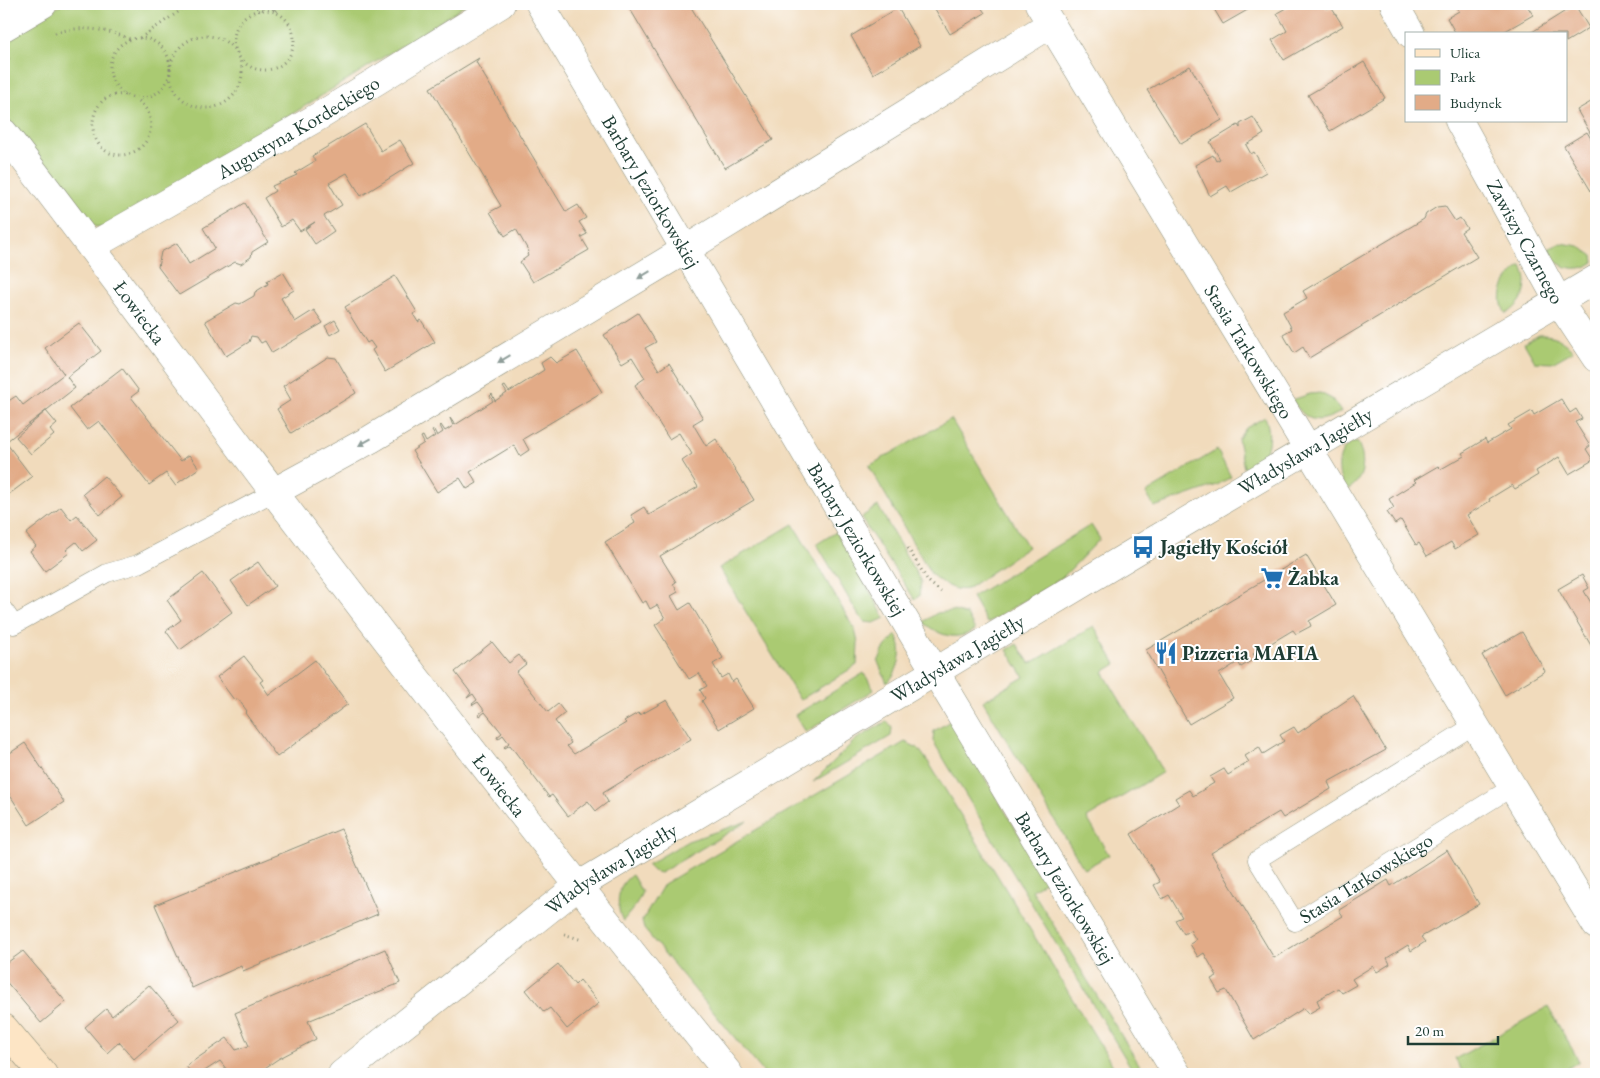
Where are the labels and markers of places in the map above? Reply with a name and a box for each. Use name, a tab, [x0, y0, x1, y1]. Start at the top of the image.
bus stop icon: Jagiełły Kościół	[1130, 534, 1156, 560]
place label: Jagiełły Kościół	[1158, 534, 1288, 560]
supermarket icon: Żabka	[1259, 565, 1285, 591]
place label: Żabka	[1288, 565, 1339, 591]
restaurant icon: Pizzeria MAFIA	[1153, 640, 1179, 666]
place label: Pizzeria MAFIA	[1182, 640, 1319, 666]

